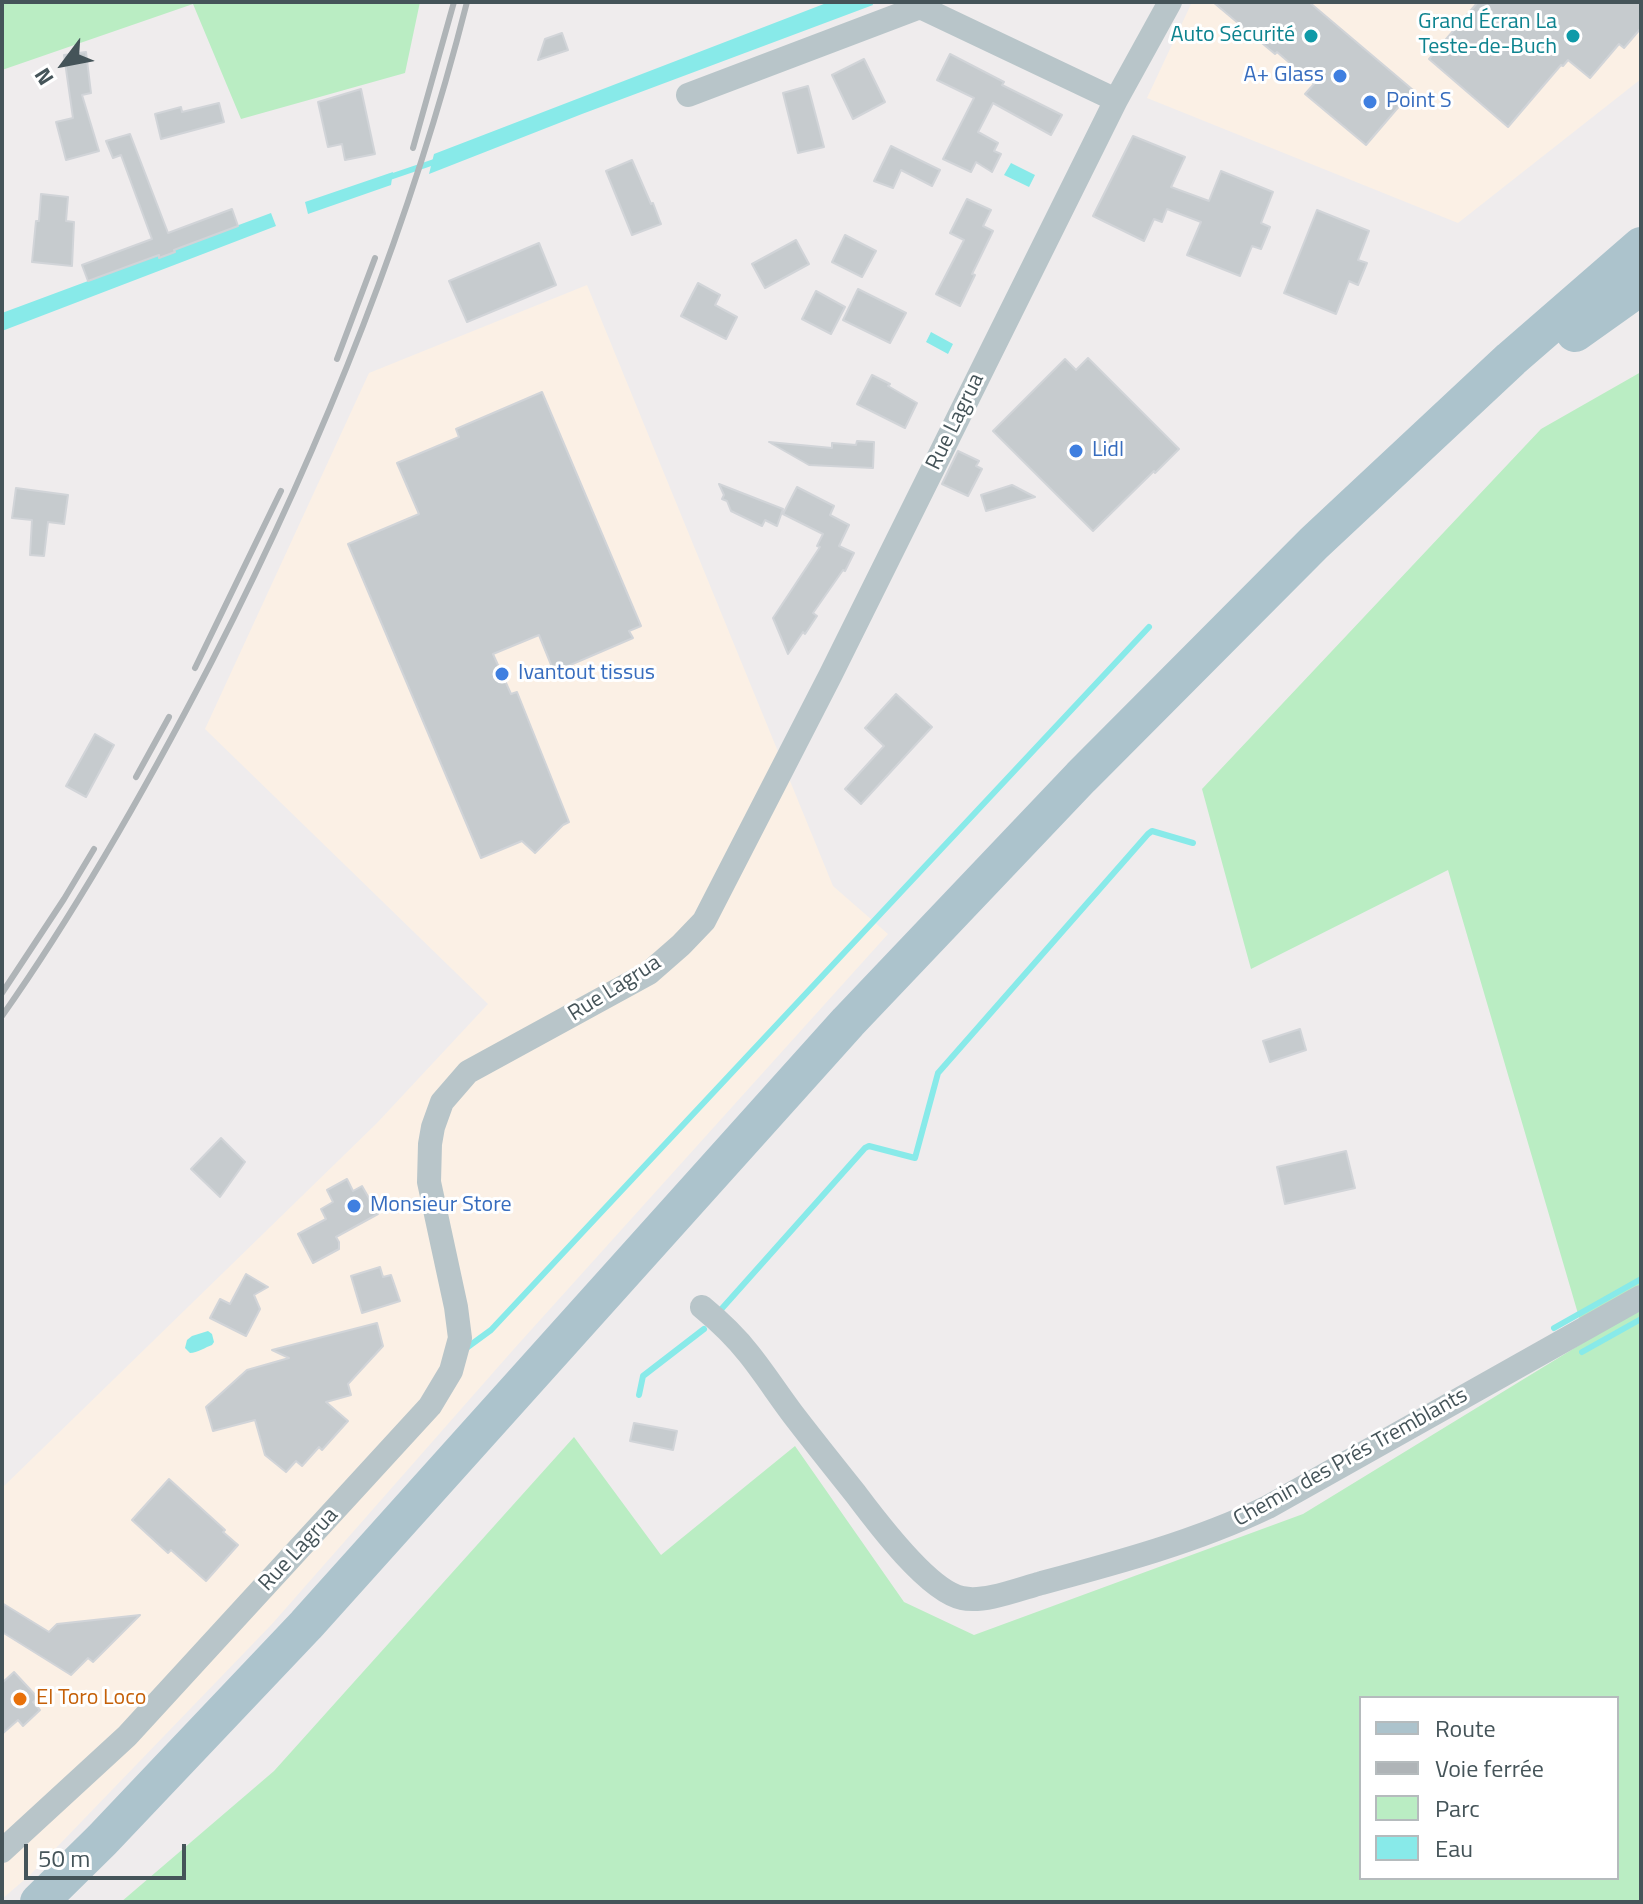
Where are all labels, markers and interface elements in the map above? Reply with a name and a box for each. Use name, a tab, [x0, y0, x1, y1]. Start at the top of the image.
place label: Grand Écran La Teste-de-Buch	[1418, 10, 1557, 62]
place label: Auto Sécurité	[1170, 23, 1295, 49]
north arrow	[24, 24, 104, 104]
marker: Auto Sécurité	[1302, 27, 1320, 45]
marker: Grand Écran La Teste-de-Buch	[1564, 27, 1582, 45]
text: N	[25, 61, 62, 92]
place label: A+ Glass	[1244, 63, 1324, 89]
marker: A+ Glass	[1331, 67, 1349, 85]
place label: Point S	[1386, 89, 1452, 115]
marker: Point S	[1361, 93, 1379, 111]
street label: Rue Lagrua	[921, 369, 991, 475]
place label: Lidl	[1092, 438, 1124, 464]
marker: Lidl	[1067, 442, 1085, 460]
place label: Ivantout tissus	[518, 661, 655, 687]
marker: Ivantout tissus	[493, 665, 511, 683]
street label: Rue Lagrua	[564, 950, 666, 1028]
place label: Monsieur Store	[370, 1193, 512, 1219]
marker: Monsieur Store	[345, 1197, 363, 1215]
street label: Chemin des Prés Tremblants	[1230, 1383, 1472, 1533]
street label: Rue Lagrua	[254, 1503, 344, 1597]
place label: El Toro Loco	[36, 1686, 146, 1712]
marker: El Toro Loco	[11, 1690, 29, 1708]
legend	[1359, 1696, 1619, 1880]
text: Route	[1435, 1710, 1496, 1746]
text: Voie ferrée	[1435, 1750, 1544, 1786]
text: Parc	[1435, 1790, 1480, 1826]
scale bar	[28, 1828, 190, 1878]
text: Eau	[1435, 1830, 1473, 1866]
text: 50 m	[38, 1840, 90, 1876]

